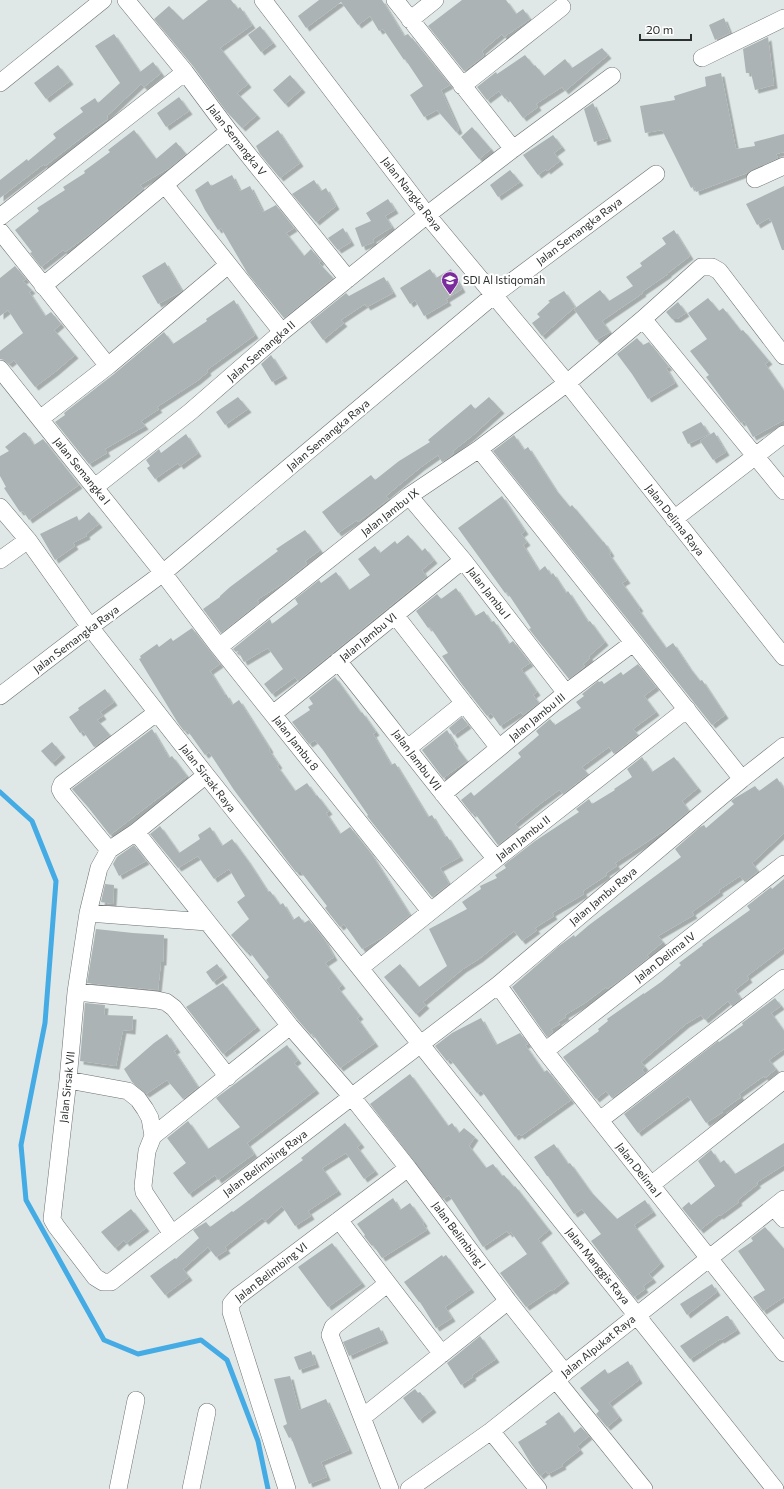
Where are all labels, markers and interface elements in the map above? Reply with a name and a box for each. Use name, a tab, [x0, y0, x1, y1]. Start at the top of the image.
scale bar	[640, 16, 691, 42]
text: 20 m	[646, 22, 673, 36]
street label: Jalan Semangka V	[205, 101, 270, 179]
street label: Jalan Nangka Raya	[379, 154, 445, 234]
street label: Jalan Semangka Raya	[533, 194, 625, 268]
school or university icon: SDI Al Istiqomah	[440, 270, 460, 295]
place label: SDI Al Istiqomah	[463, 273, 545, 286]
street label: Jalan Semangka II	[224, 318, 298, 384]
street label: Jalan Semangka Raya	[284, 396, 372, 474]
street label: Jalan Semangka I	[51, 434, 113, 508]
street label: Jalan Delima Raya	[643, 481, 707, 559]
street label: Jalan Jambu IX	[358, 485, 422, 539]
street label: Jalan Jambu I	[464, 564, 514, 622]
street label: Jalan Semangka Raya	[30, 602, 122, 676]
street label: Jalan Jambu VI	[336, 610, 400, 664]
street label: Jalan Jambu III	[506, 690, 568, 744]
street label: Jalan Jambu 8	[270, 713, 322, 774]
street label: Jalan Jambu VII	[389, 727, 445, 793]
street label: Jalan Sirsak Raya	[177, 741, 239, 815]
street label: Jalan Jambu II	[493, 812, 553, 864]
street label: Jalan Jambu Raya	[567, 864, 639, 928]
street label: Jalan Delima IV	[632, 929, 699, 985]
street label: Jalan Sirsak VII	[56, 1051, 78, 1123]
street label: Jalan Belimbing Raya	[220, 1127, 310, 1199]
street label: Jalan Delima I	[613, 1140, 665, 1200]
street label: Jalan Belimbing I	[429, 1199, 489, 1271]
street label: Jalan Manggis Raya	[563, 1225, 633, 1307]
street label: Jalan Belimbing VI	[232, 1239, 310, 1305]
street label: Jalan Alpukat Raya	[558, 1312, 638, 1380]

